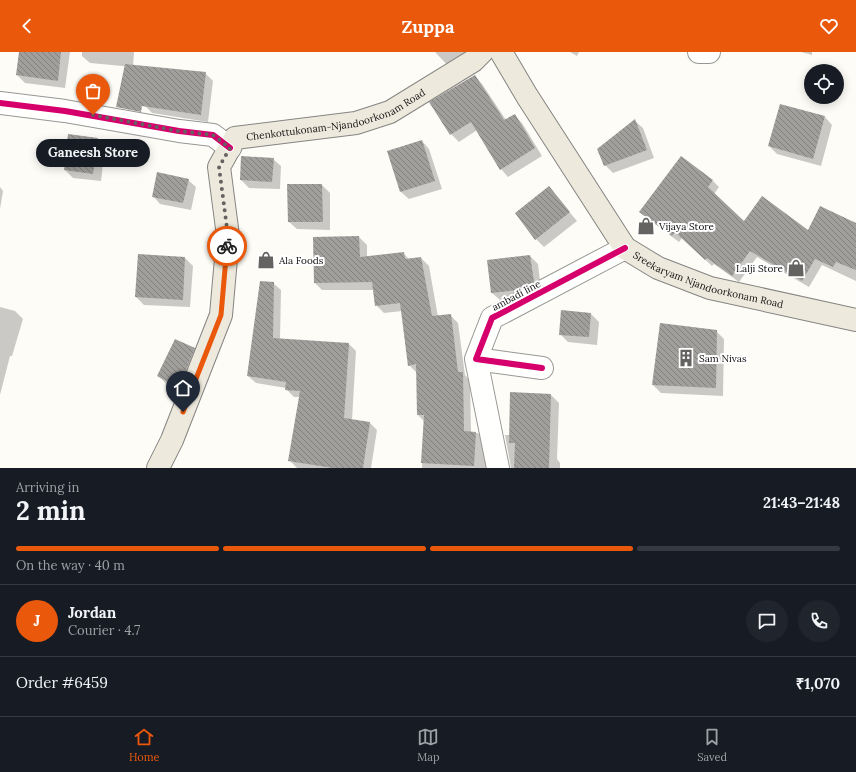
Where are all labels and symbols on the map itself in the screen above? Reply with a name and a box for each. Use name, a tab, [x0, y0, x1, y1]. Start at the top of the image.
pin	[76, 74, 110, 115]
street label: Chenkottukonam-Njandoorkonam Road	[245, 86, 428, 144]
callout: Ganeesh Store	[36, 139, 150, 167]
shop icon: Vijaya Store	[636, 216, 656, 236]
place label: Vijaya Store	[658, 220, 715, 233]
courier	[207, 226, 247, 266]
street label: Sreekaryam Njandoorkonam Road	[631, 248, 785, 311]
shop icon: Ala Foods	[256, 250, 276, 270]
place label: Ala Foods	[278, 254, 324, 267]
shop icon: Lalji Store	[786, 258, 806, 278]
place label: Lalji Store	[736, 262, 784, 275]
street label: ambadi line	[490, 277, 543, 314]
building icon: Sam Nivas	[676, 348, 696, 368]
place label: Sam Nivas	[699, 352, 747, 365]
pin	[166, 371, 200, 412]

